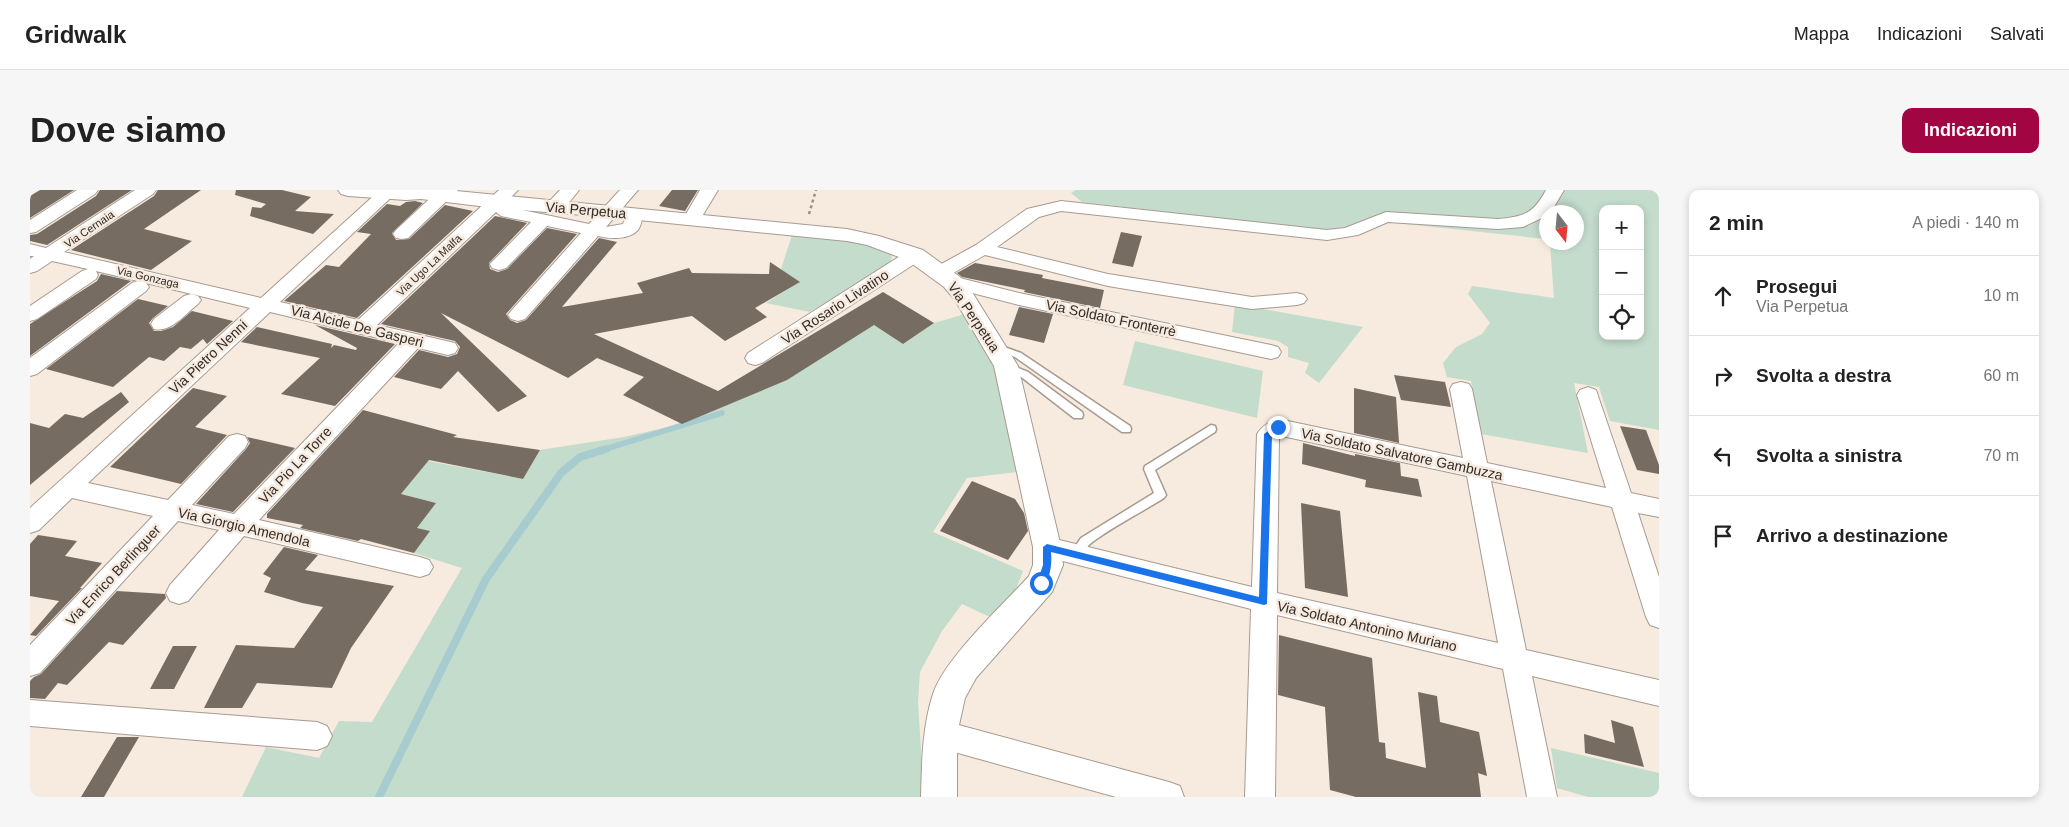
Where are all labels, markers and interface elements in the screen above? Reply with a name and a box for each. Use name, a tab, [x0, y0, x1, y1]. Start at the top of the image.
text: Gridwalk	[25, 21, 126, 48]
text: Mappa	[1794, 24, 1849, 44]
text: Indicazioni	[1877, 24, 1962, 44]
text: Salvati	[1990, 24, 2044, 44]
button: Indicazioni	[1902, 108, 2039, 153]
text: Dove siamo	[30, 110, 226, 149]
street label: Via Perpetua	[545, 199, 627, 222]
north arrow	[1539, 205, 1584, 250]
map controls	[1599, 205, 1644, 340]
button: +	[1599, 205, 1644, 250]
street label: Via Cernaia	[62, 208, 117, 250]
text: 2 min	[1709, 211, 1764, 234]
text: A piedi · 140 m	[1912, 214, 2019, 231]
street label: Via Ugo La Malfa	[394, 231, 465, 298]
button: −	[1599, 250, 1644, 295]
street label: Via Gonzaga	[116, 264, 181, 290]
street label: Via Rosario Livatino	[779, 266, 892, 348]
text: Prosegui	[1756, 276, 1837, 297]
street label: Via Perpetua	[945, 279, 1003, 355]
icon: ahead	[1709, 282, 1737, 310]
text: 10 m	[1983, 287, 2019, 304]
button: locate	[1599, 295, 1644, 340]
street label: Via Soldato Fronterrè	[1044, 296, 1178, 340]
text: Via Perpetua	[1756, 298, 1848, 315]
street label: Via Alcide De Gasperi	[289, 302, 425, 350]
street label: Via Pietro Nenni	[166, 317, 250, 397]
icon: right	[1709, 362, 1737, 390]
text: Svolta a destra	[1756, 365, 1891, 386]
text: 60 m	[1983, 367, 2019, 384]
route end	[1267, 416, 1290, 439]
street label: Via Pio La Torre	[255, 423, 335, 507]
street label: Via Soldato Salvatore Gambuzza	[1300, 425, 1505, 483]
icon: left	[1709, 442, 1737, 470]
text: Svolta a sinistra	[1756, 445, 1902, 466]
text: 70 m	[1983, 447, 2019, 464]
street label: Via Giorgio Amendola	[176, 504, 312, 550]
street label: Via Enrico Berlinguer	[62, 521, 164, 628]
icon: arrive	[1709, 522, 1737, 550]
text: Arrivo a destinazione	[1756, 525, 1948, 546]
route start	[1030, 572, 1053, 595]
street label: Via Soldato Antonino Muriano	[1275, 597, 1459, 655]

